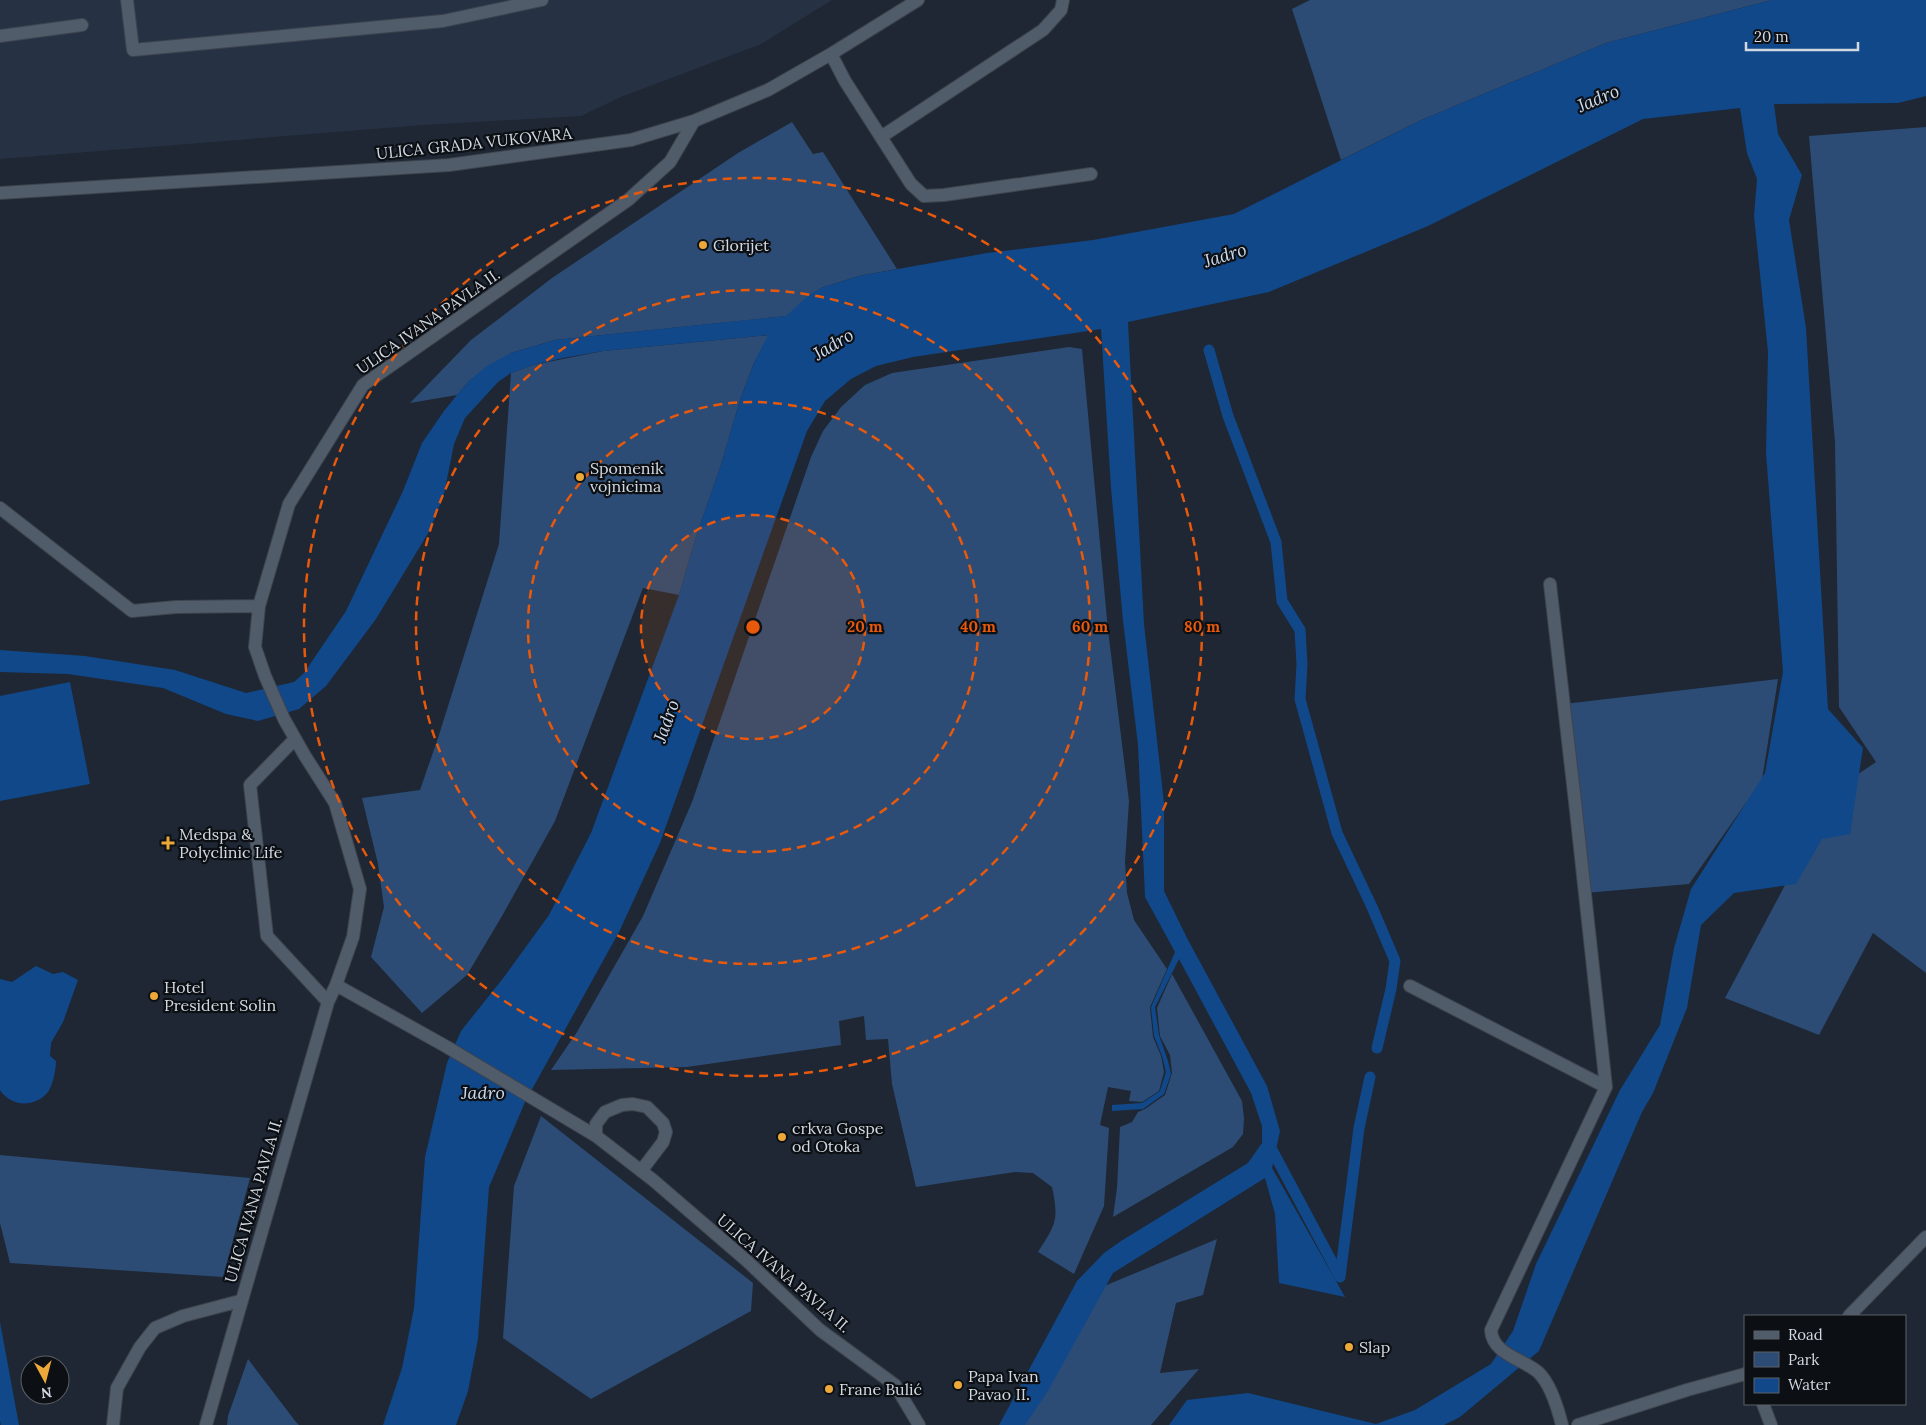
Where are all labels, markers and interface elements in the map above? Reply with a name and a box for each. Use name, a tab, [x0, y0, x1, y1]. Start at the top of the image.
scale bar	[1746, 20, 1858, 52]
text: 20 m	[1754, 27, 1789, 46]
water label: Jadro	[1573, 79, 1623, 117]
street label: ULICA GRADA VUKOVARA	[375, 123, 574, 163]
place label: Glorijet	[713, 235, 770, 255]
water label: Jadro	[1200, 238, 1249, 273]
marker: Glorijet	[697, 239, 709, 251]
street label: ULICA IVANA PAVLA II.	[352, 264, 504, 378]
water label: Jadro	[808, 323, 858, 366]
place label: Spomenik vojnicima	[590, 458, 664, 496]
marker: Spomenik vojnicima	[574, 471, 586, 483]
text: 20 m	[847, 617, 883, 636]
text: 40 m	[960, 617, 996, 636]
text: 60 m	[1072, 617, 1108, 636]
text: 80 m	[1184, 617, 1220, 636]
centre of rings	[744, 618, 762, 636]
water label: Jadro	[647, 697, 684, 746]
place label: Medspa & Polyclinic Life	[179, 824, 283, 862]
marker: Medspa & Polyclinic Life	[161, 836, 175, 850]
place label: Hotel President Solin	[164, 977, 277, 1015]
marker: Hotel President Solin	[148, 990, 160, 1002]
water label: Jadro	[460, 1081, 505, 1104]
street label: ULICA IVANA PAVLA II.	[220, 1115, 286, 1285]
place label: crkva Gospe od Otoka	[792, 1118, 884, 1156]
marker: crkva Gospe od Otoka	[776, 1131, 788, 1143]
street label: ULICA IVANA PAVLA II.	[713, 1209, 855, 1337]
legend	[1744, 1315, 1906, 1405]
text: Road	[1788, 1325, 1823, 1344]
place label: Slap	[1359, 1337, 1390, 1357]
marker: Slap	[1343, 1341, 1355, 1353]
text: Park	[1788, 1350, 1819, 1369]
north arrow	[20, 1355, 70, 1405]
place label: Papa Ivan Pavao II.	[968, 1366, 1039, 1404]
text: Water	[1788, 1375, 1831, 1394]
place label: Frane Bulić	[839, 1379, 922, 1399]
marker: Papa Ivan Pavao II.	[952, 1379, 964, 1391]
text: N	[40, 1383, 53, 1403]
marker: Frane Bulić	[823, 1383, 835, 1395]

